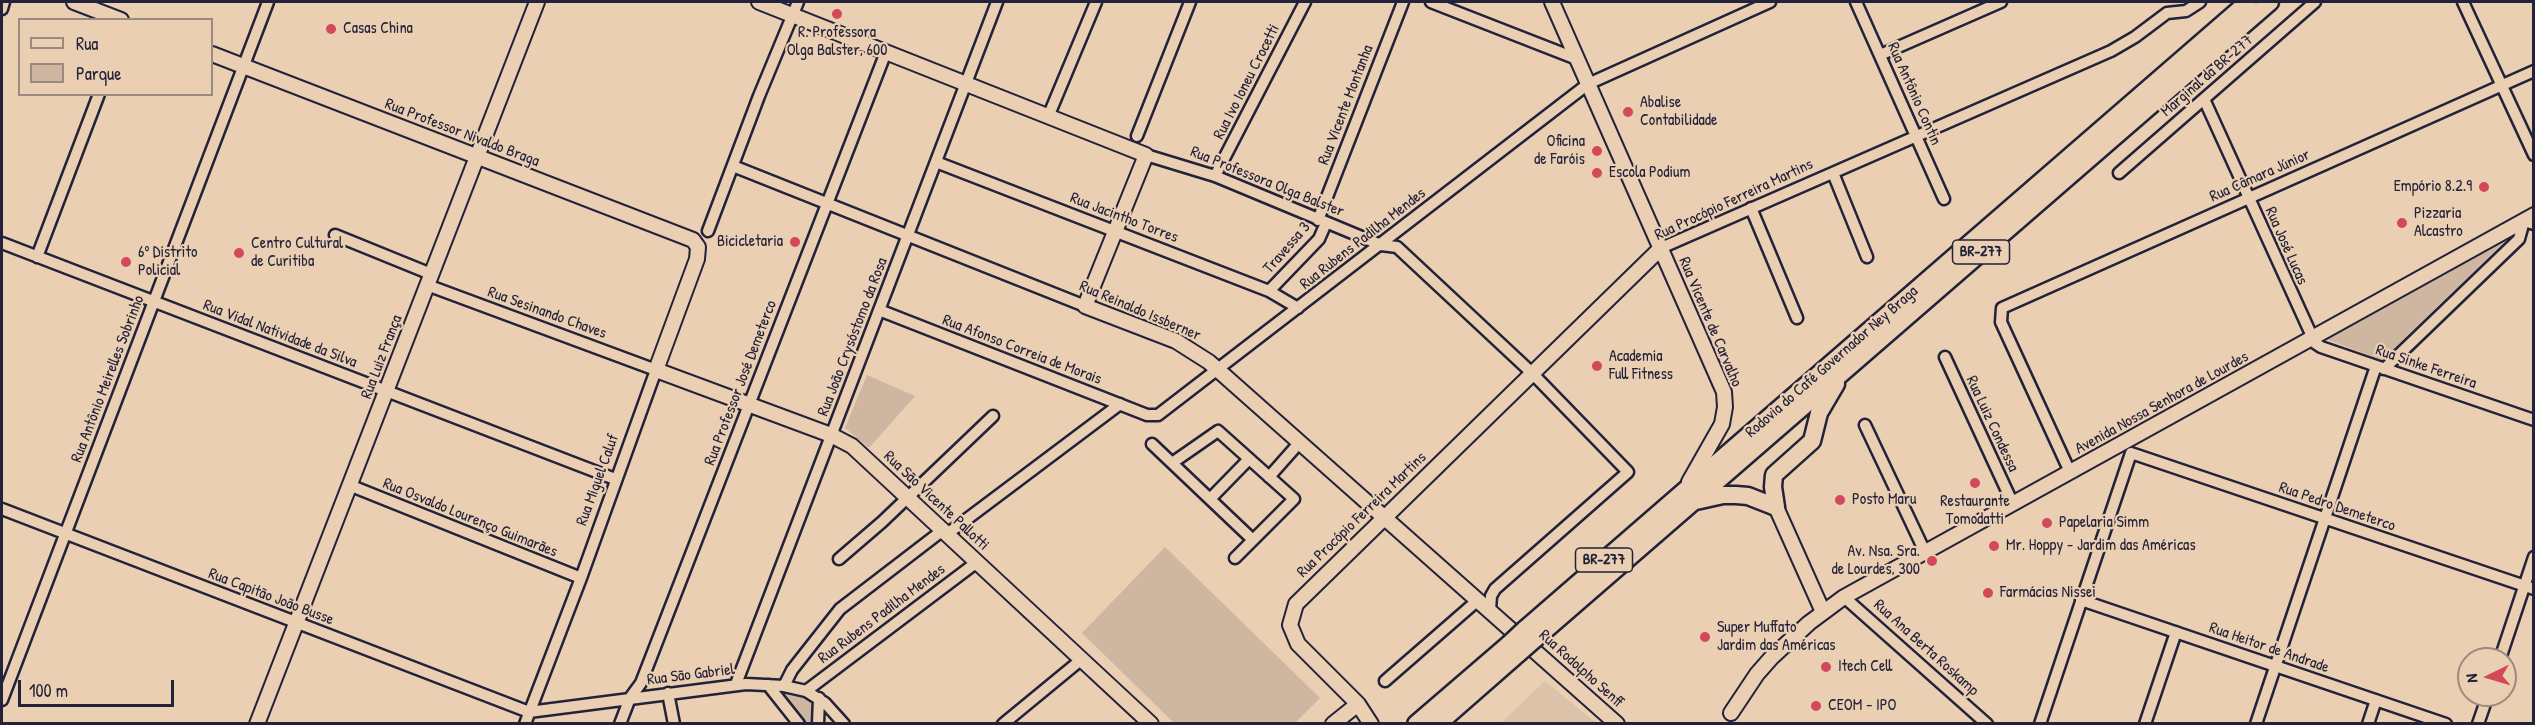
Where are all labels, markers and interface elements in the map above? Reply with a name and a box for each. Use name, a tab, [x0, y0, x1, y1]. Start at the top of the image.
marker: R. Professora Olga Balster, 600	[830, 7, 844, 21]
legend	[18, 18, 213, 96]
place label: Casas China	[343, 19, 413, 39]
street label: Rua Ivo Ioneu Crocetti	[1210, 21, 1284, 143]
marker: Casas China	[324, 22, 338, 36]
place label: R. Professora Olga Balster, 600	[787, 23, 887, 61]
text: Rua	[76, 31, 98, 56]
street label: Marginal da BR-277	[2157, 31, 2257, 121]
street label: Rua Antônio Contin	[1883, 40, 1945, 148]
street label: Rua Vicente Montanha	[1314, 42, 1378, 168]
text: Parque	[76, 61, 121, 86]
place label: Abalise Contabilidade	[1640, 93, 1717, 131]
street label: Rua Professor Nivaldo Braga	[382, 95, 542, 171]
marker: Abalise Contabilidade	[1621, 105, 1635, 119]
place label: Oficina de Faróis	[1534, 132, 1585, 170]
street label: Rua Professora Olga Balster	[1187, 142, 1347, 222]
marker: Oficina de Faróis	[1590, 144, 1604, 158]
street label: Rua Câmara Júnior	[2207, 145, 2313, 207]
street label: Rua Procópio Ferreira Martins	[1652, 155, 1816, 245]
place label: Escola Podium	[1609, 163, 1690, 183]
marker: Escola Podium	[1590, 166, 1604, 180]
place label: Empório 8.2.9	[2394, 177, 2472, 197]
marker: Empório 8.2.9	[2477, 180, 2491, 194]
street label: Rua Rubens Padilha Mendes	[1296, 184, 1430, 294]
street label: Rua Jacintho Torres	[1067, 189, 1181, 247]
street label: Rua José Lucas	[2260, 204, 2312, 288]
place label: Pizzaria Alcastro	[2414, 204, 2463, 242]
marker: Pizzaria Alcastro	[2395, 216, 2409, 230]
street label: Travessa 3	[1259, 218, 1315, 278]
place label: Bicicletaria	[717, 232, 783, 252]
place label: Centro Cultural de Curitiba	[251, 234, 343, 272]
marker: Bicicletaria	[788, 235, 802, 249]
road number: BR-277	[1952, 240, 2010, 264]
place label: 6º Distrito Policial	[138, 243, 197, 281]
marker: Centro Cultural de Curitiba	[232, 246, 246, 260]
street label: Rua Vicente de Carvalho	[1674, 254, 1746, 390]
marker: 6º Distrito Policial	[119, 255, 133, 269]
street label: Rua João Crysóstomo da Rosa	[814, 255, 892, 419]
street label: Rua Reinaldo Issberner	[1076, 277, 1204, 345]
street label: Rodovia do Café Governador Ney Braga	[1742, 282, 1922, 442]
street label: Rua Sesinando Chaves	[485, 283, 609, 343]
street label: Rua Antônio Meirelles Sobrinho	[67, 293, 149, 465]
street label: Rua Vidal Natividade da Silva	[200, 296, 360, 372]
street label: Rua Professor José Demeterco	[701, 298, 781, 468]
street label: Rua Afonso Correia de Morais	[940, 311, 1104, 389]
street label: Rua Luiz França	[357, 312, 407, 402]
street label: Rua Sinke Ferreira	[2373, 341, 2479, 393]
place label: Academia Full Fitness	[1609, 347, 1673, 385]
street label: Avenida Nossa Senhora de Lourdes	[2072, 347, 2252, 459]
marker: Academia Full Fitness	[1590, 359, 1604, 373]
street label: Rua Luiz Condessa	[1961, 373, 2023, 475]
street label: Rua Miguel Caluf	[573, 432, 623, 528]
street label: Rua São Vicente Pallotti	[879, 447, 993, 555]
street label: Rua Procópio Ferreira Martins	[1293, 448, 1431, 582]
street label: Rua Osvaldo Lourenço Guimarães	[380, 474, 560, 562]
marker: Restaurante Tomodatti	[1968, 476, 1982, 490]
street label: Rua Pedro Demeterco	[2276, 478, 2398, 536]
place label: Posto Maru	[1852, 490, 1916, 510]
place label: Restaurante Tomodatti	[1940, 492, 2010, 530]
marker: Posto Maru	[1833, 493, 1847, 507]
place label: Papelaria Simm	[2059, 513, 2149, 533]
marker: Papelaria Simm	[2040, 516, 2054, 530]
place label: Mr. Hoppy - Jardim das Américas	[2006, 536, 2196, 556]
marker: Mr. Hoppy - Jardim das Américas	[1987, 539, 2001, 553]
place label: Av. Nsa. Sra. de Lourdes, 300	[1832, 542, 1920, 580]
road number: BR-277	[1576, 548, 1632, 572]
marker: Av. Nsa. Sra. de Lourdes, 300	[1925, 554, 1939, 568]
street label: Rua Rubens Padilha Mendes	[815, 560, 949, 668]
street label: Rua Capitão João Busse	[205, 564, 337, 630]
place label: Farmácias Nissei	[2000, 583, 2096, 603]
marker: Farmácias Nissei	[1981, 586, 1995, 600]
street label: Rua Ana Berta Roskamp	[1869, 596, 1983, 700]
place label: Super Muffato Jardim das Américas	[1717, 618, 1836, 656]
street label: Rua Heitor de Andrade	[2207, 619, 2331, 677]
street label: Rua Rodolpho Senff	[1535, 626, 1627, 712]
marker: Super Muffato Jardim das Américas	[1698, 630, 1712, 644]
north arrow	[2457, 647, 2517, 707]
place label: Itech Cell	[1838, 657, 1892, 677]
street label: Rua São Gabriel	[646, 660, 736, 690]
marker: Itech Cell	[1819, 660, 1833, 674]
scale bar	[21, 668, 177, 706]
text: N	[2460, 673, 2482, 684]
text: 100 m	[29, 678, 68, 703]
place label: CEOM - IPO	[1828, 696, 1896, 716]
marker: CEOM - IPO	[1809, 699, 1823, 713]

